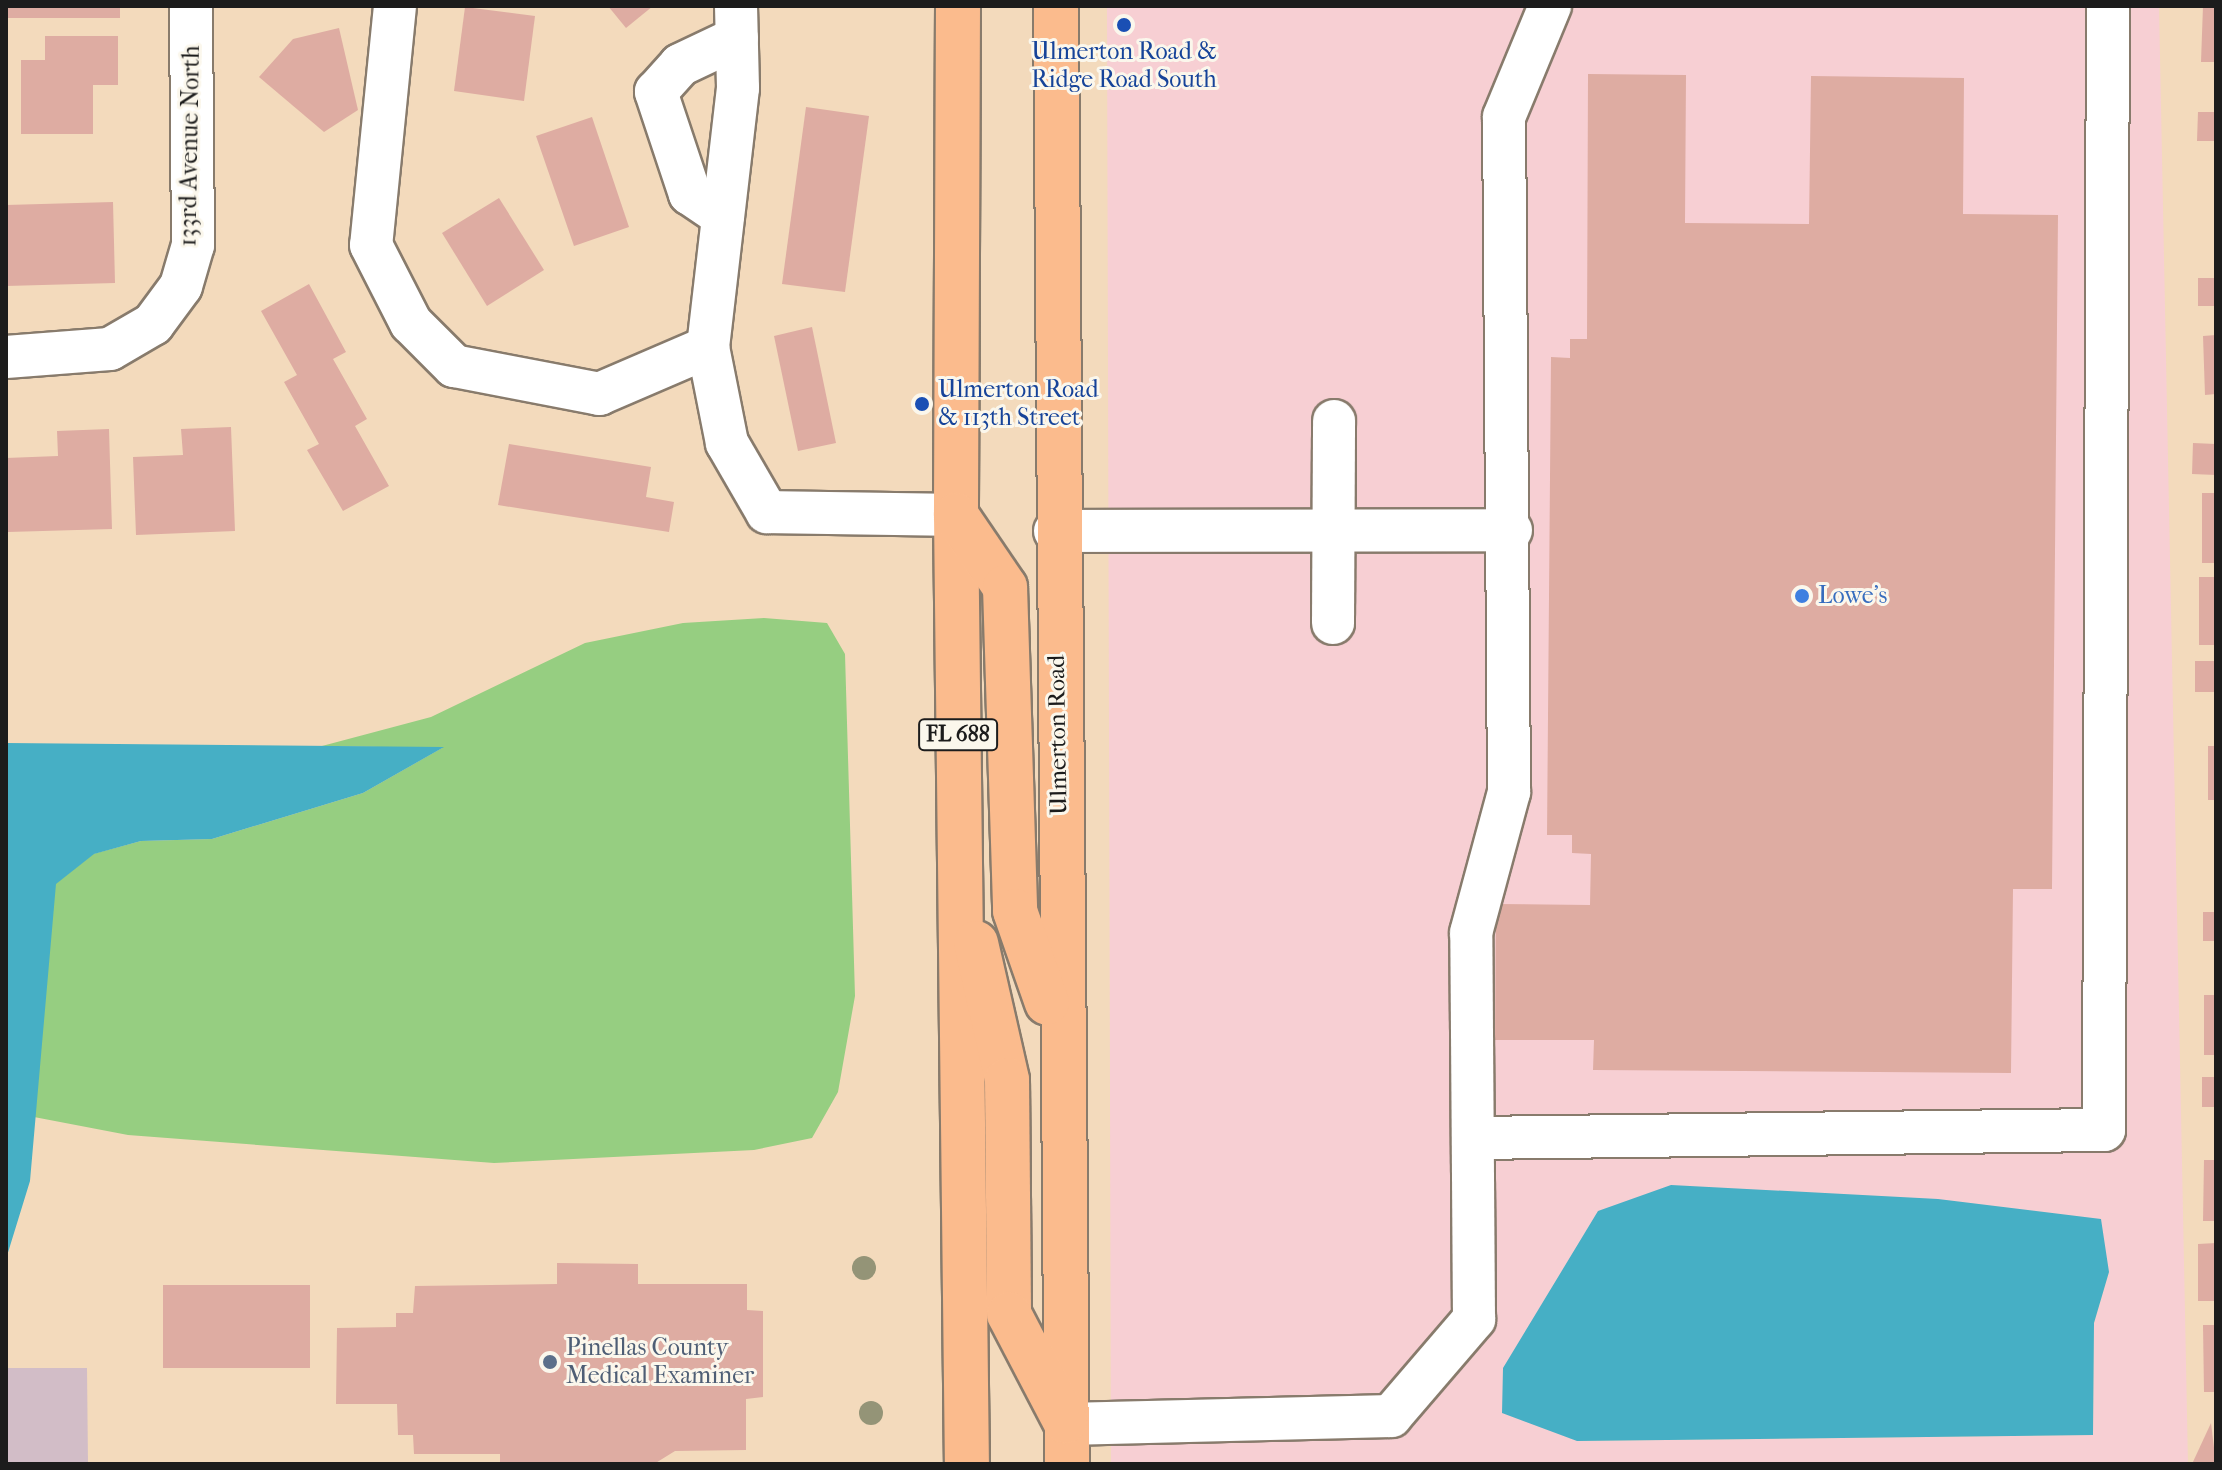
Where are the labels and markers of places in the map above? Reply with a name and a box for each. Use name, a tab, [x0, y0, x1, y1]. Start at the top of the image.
marker: Ulmerton Road & Ridge Road South	[1115, 16, 1133, 34]
place label: Ulmerton Road & Ridge Road South	[1031, 38, 1217, 94]
place label: Ulmerton Road & 113th Street	[938, 376, 1098, 432]
marker: Ulmerton Road & 113th Street	[913, 395, 931, 413]
place label: Lowe's	[1818, 582, 1887, 610]
marker: Lowe's	[1793, 587, 1811, 605]
place label: Pinellas County Medical Examiner	[566, 1334, 754, 1390]
marker: Pinellas County Medical Examiner	[541, 1353, 559, 1371]

